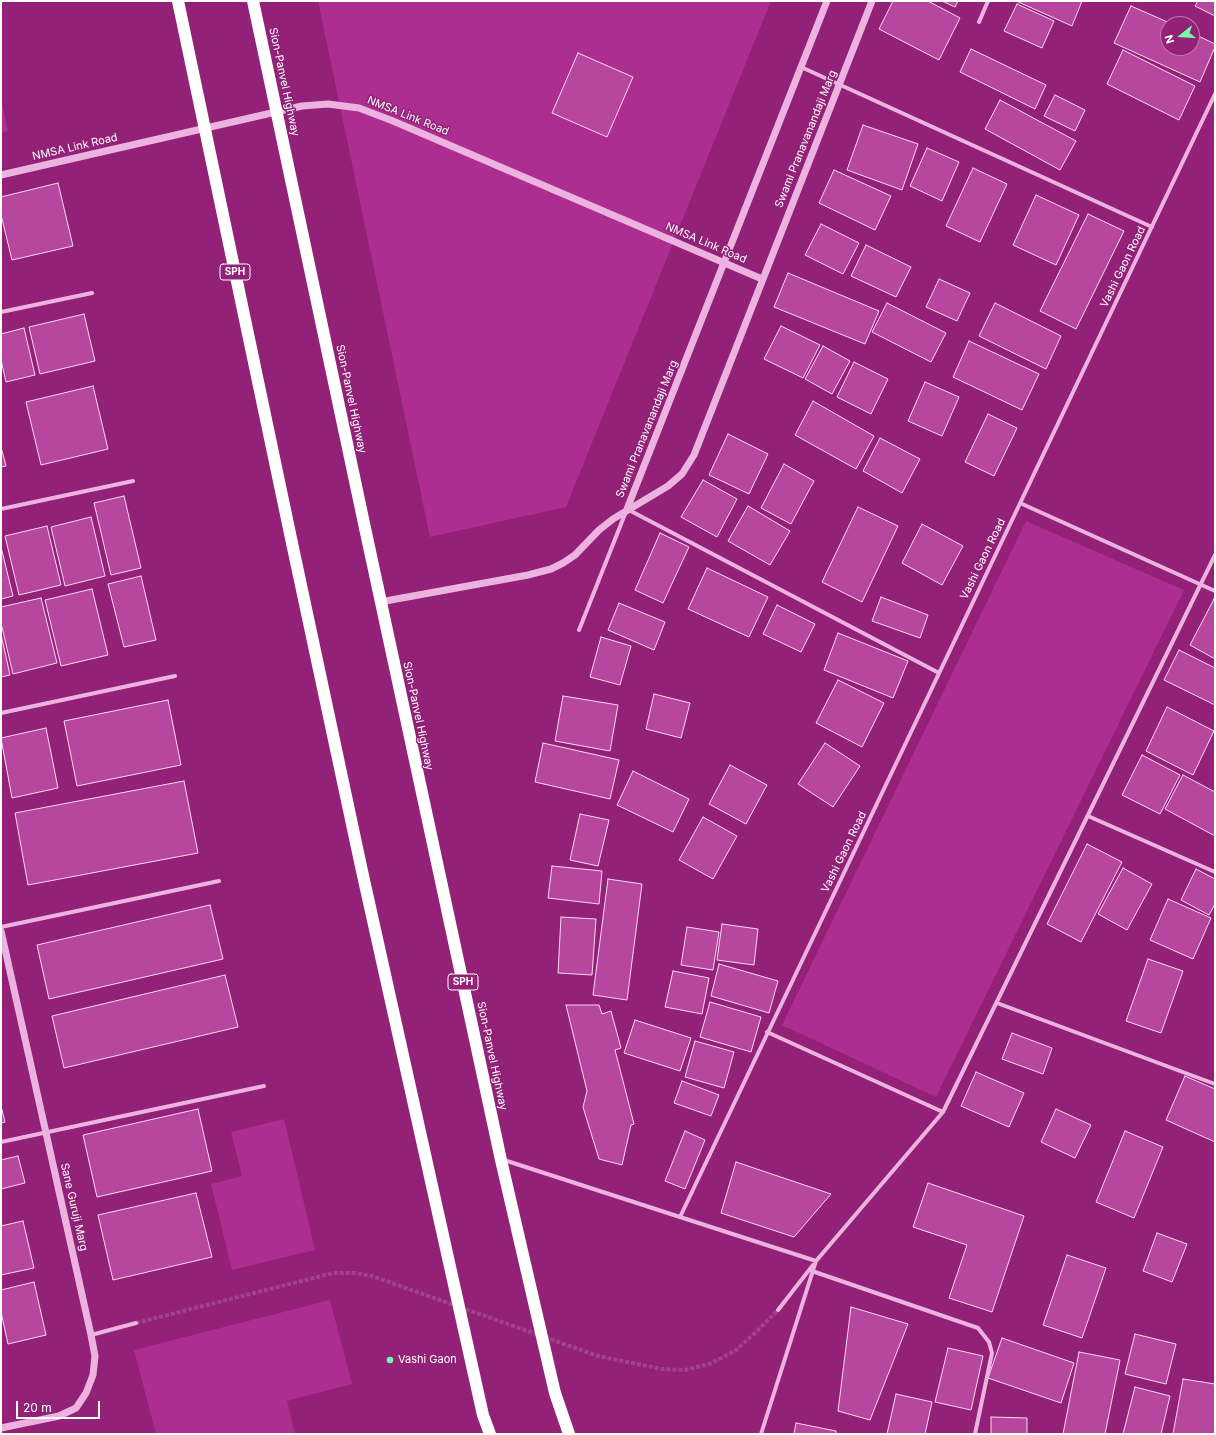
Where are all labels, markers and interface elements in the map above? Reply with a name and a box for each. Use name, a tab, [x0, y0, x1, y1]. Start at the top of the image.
north arrow	[1160, 16, 1200, 56]
street label: Sion-Panvel Highway	[266, 26, 302, 138]
text: N	[1162, 33, 1177, 45]
street label: Swami Pranavanandaji Marg	[772, 68, 840, 210]
street label: NMSA Link Road	[365, 94, 451, 138]
street label: NMSA Link Road	[31, 131, 119, 163]
street label: NMSA Link Road	[663, 220, 749, 266]
street label: Vashi Gaon Road	[1098, 224, 1148, 310]
road number: SPH	[220, 264, 250, 280]
street label: Sion-Panvel Highway	[333, 343, 369, 455]
street label: Swami Pranavanandaji Marg	[613, 358, 681, 500]
street label: Vashi Gaon Road	[958, 516, 1008, 602]
street label: Sion-Panvel Highway	[400, 660, 436, 772]
street label: Vashi Gaon Road	[819, 809, 869, 895]
road number: SPH	[448, 974, 478, 990]
street label: Sion-Panvel Highway	[474, 1000, 510, 1112]
street label: Sane Guruji Marg	[57, 1162, 91, 1252]
place label: Vashi Gaon	[398, 1353, 457, 1367]
marker: Vashi Gaon	[385, 1355, 395, 1365]
scale bar	[18, 1393, 102, 1419]
text: 20 m	[23, 1400, 52, 1415]

